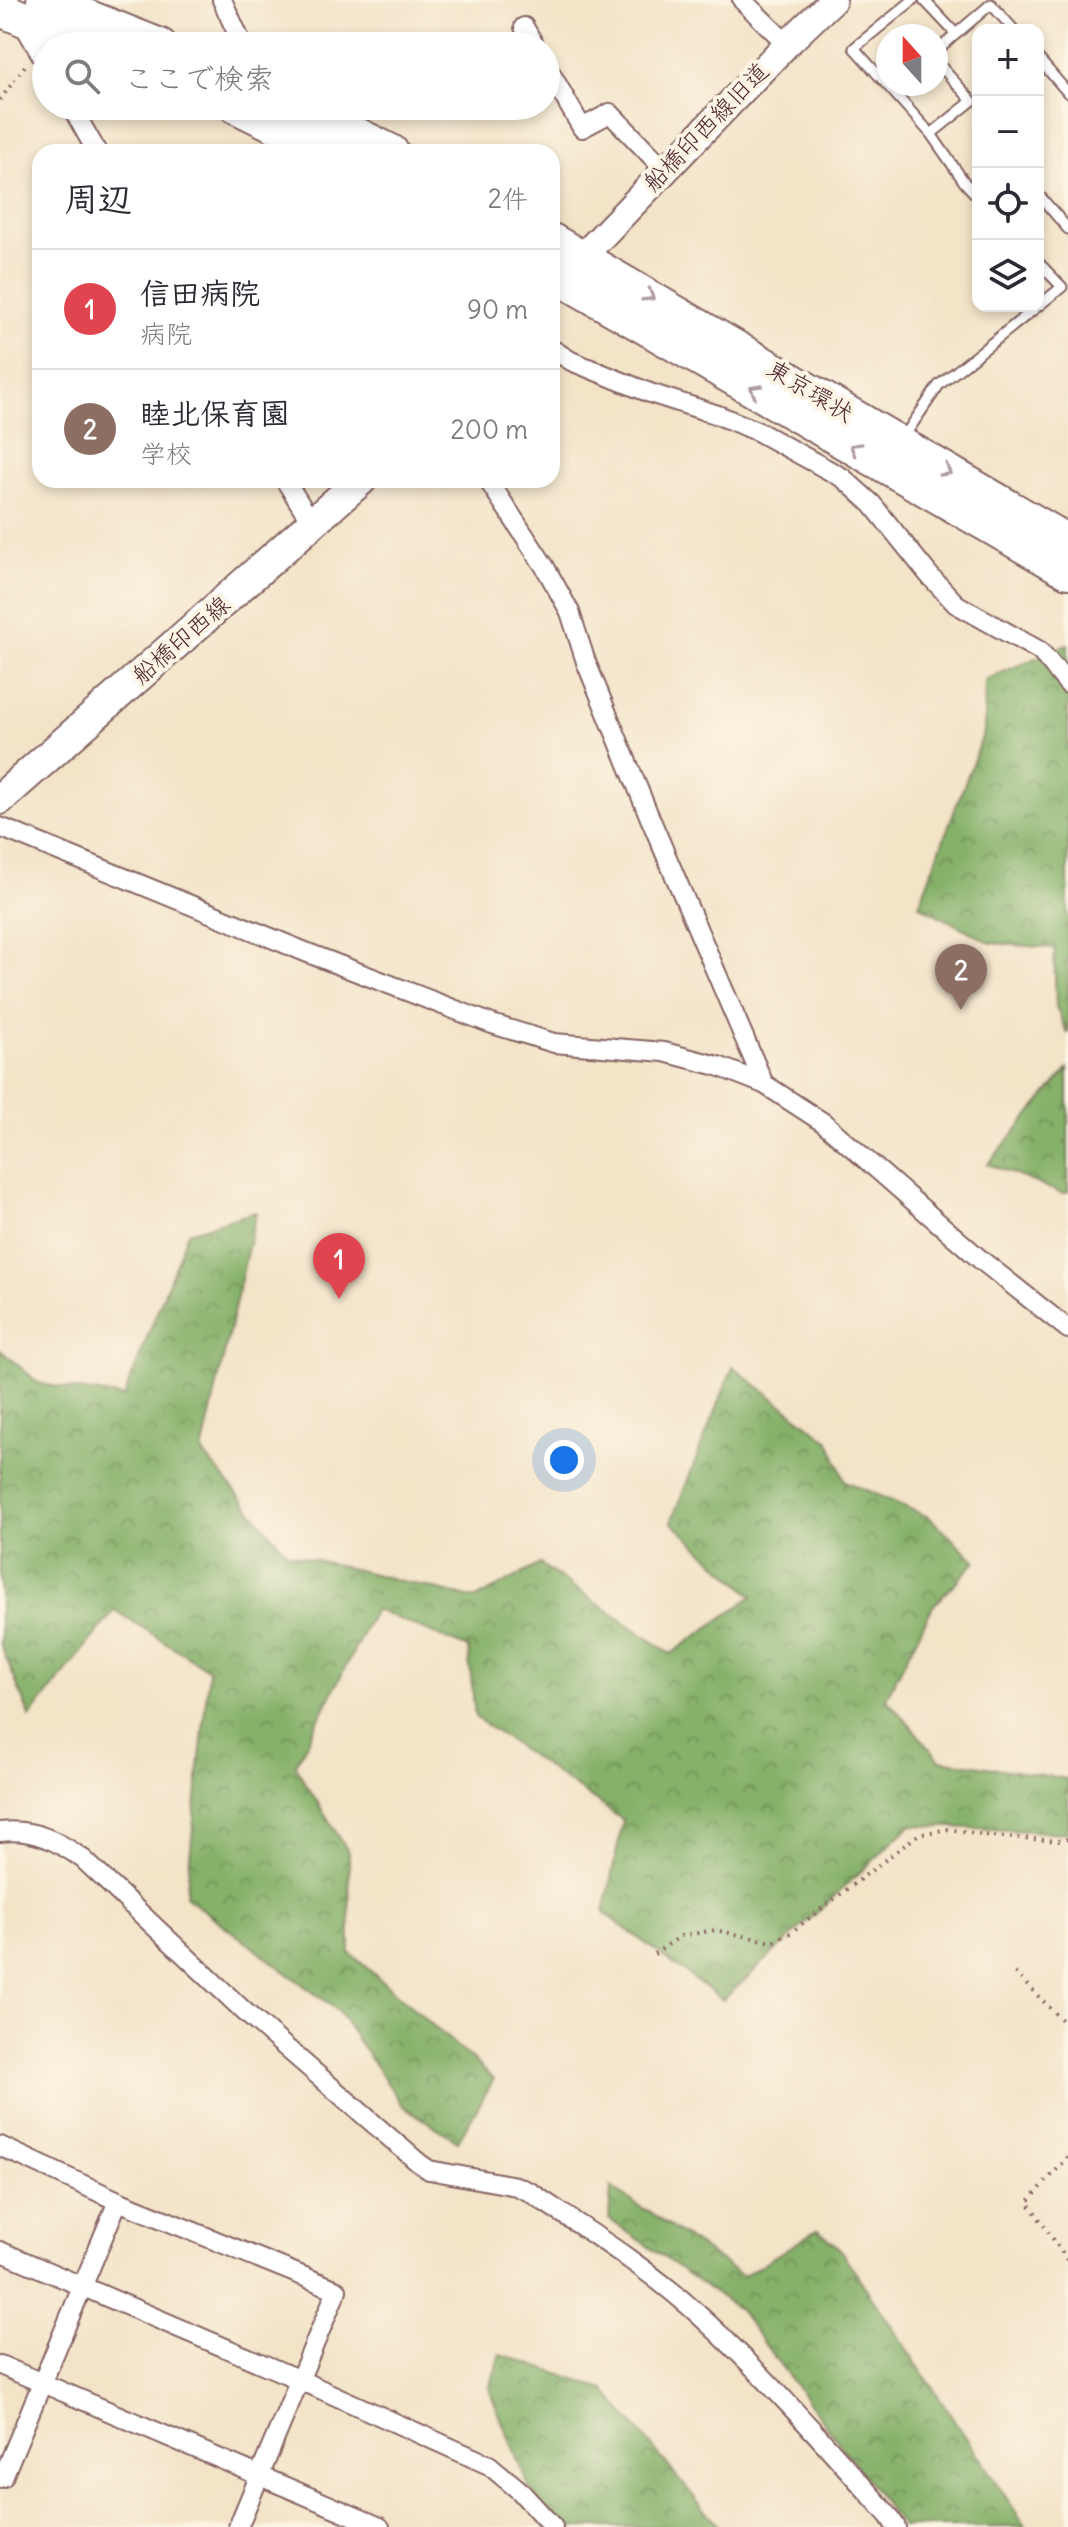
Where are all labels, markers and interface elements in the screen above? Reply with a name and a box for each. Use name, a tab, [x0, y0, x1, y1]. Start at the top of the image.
north arrow	[876, 24, 948, 96]
map controls	[972, 24, 1044, 312]
button: +	[972, 24, 1044, 96]
search box	[32, 32, 560, 120]
icon: search	[60, 54, 104, 98]
street label: 船橋印西線旧道	[636, 55, 774, 197]
text: ここで検索	[124, 59, 274, 97]
button: −	[972, 96, 1044, 168]
button: locate	[972, 168, 1044, 240]
text: 周辺	[64, 177, 132, 220]
text: 2件	[488, 182, 528, 215]
button: layers	[972, 240, 1044, 312]
text: 信田病院	[140, 274, 260, 312]
one-way arrow	[640, 286, 655, 302]
text: 1	[85, 293, 95, 326]
text: 90 m	[467, 293, 528, 326]
text: 病院	[140, 317, 192, 350]
street label: 東京環状	[762, 353, 859, 428]
one-way arrow	[749, 384, 763, 400]
text: 睦北保育園	[140, 394, 290, 432]
text: 2	[83, 413, 97, 446]
text: 200 m	[451, 413, 528, 446]
text: 学校	[140, 437, 192, 470]
one-way arrow	[849, 442, 864, 458]
one-way arrow	[937, 461, 951, 477]
street label: 船橋印西線	[125, 589, 235, 690]
pin: 2	[935, 944, 987, 1010]
pin: 1	[313, 1233, 365, 1299]
your location	[544, 1440, 584, 1480]

